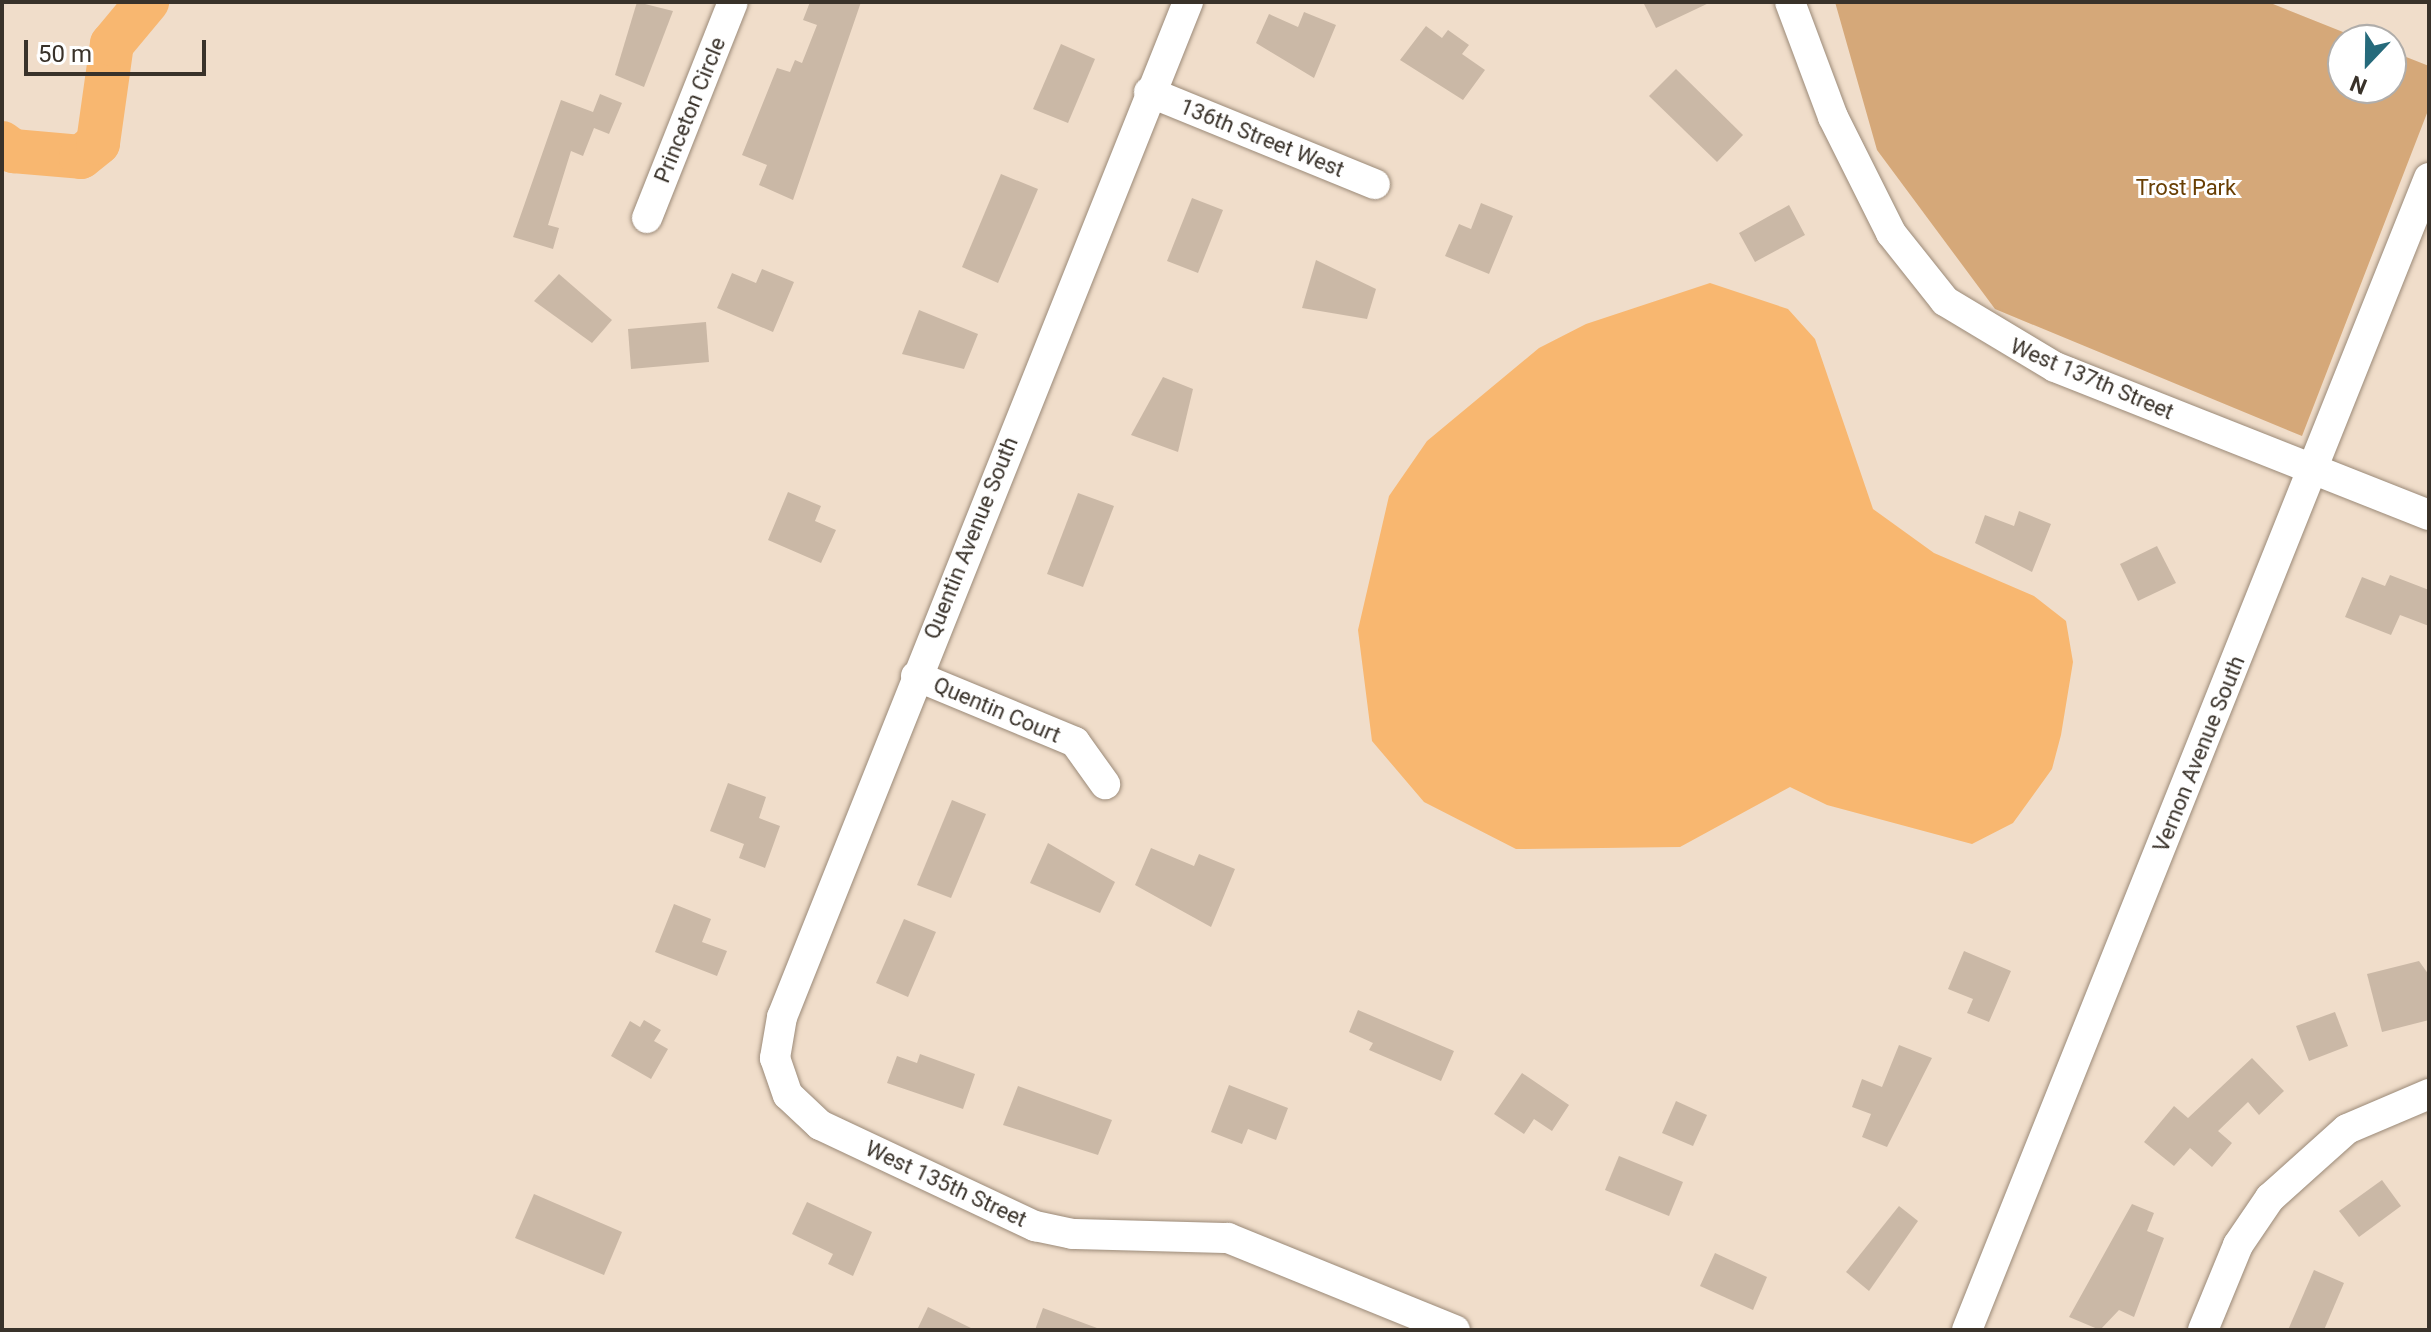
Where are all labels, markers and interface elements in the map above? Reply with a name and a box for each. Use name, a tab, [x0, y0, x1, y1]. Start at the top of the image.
scale bar	[28, 24, 210, 74]
north arrow	[2327, 24, 2407, 104]
street label: Princeton Circle	[649, 33, 731, 187]
text: 50 m	[38, 40, 92, 68]
text: N	[2347, 70, 2370, 99]
street label: 136th Street West	[1176, 93, 1348, 183]
park label: Trost Park	[2136, 175, 2236, 201]
street label: West 137th Street	[2006, 333, 2178, 425]
street label: Quentin Avenue South	[918, 433, 1024, 643]
street label: Vernon Avenue South	[2148, 652, 2250, 856]
street label: Quentin Court	[930, 671, 1064, 749]
street label: West 135th Street	[861, 1135, 1031, 1233]

